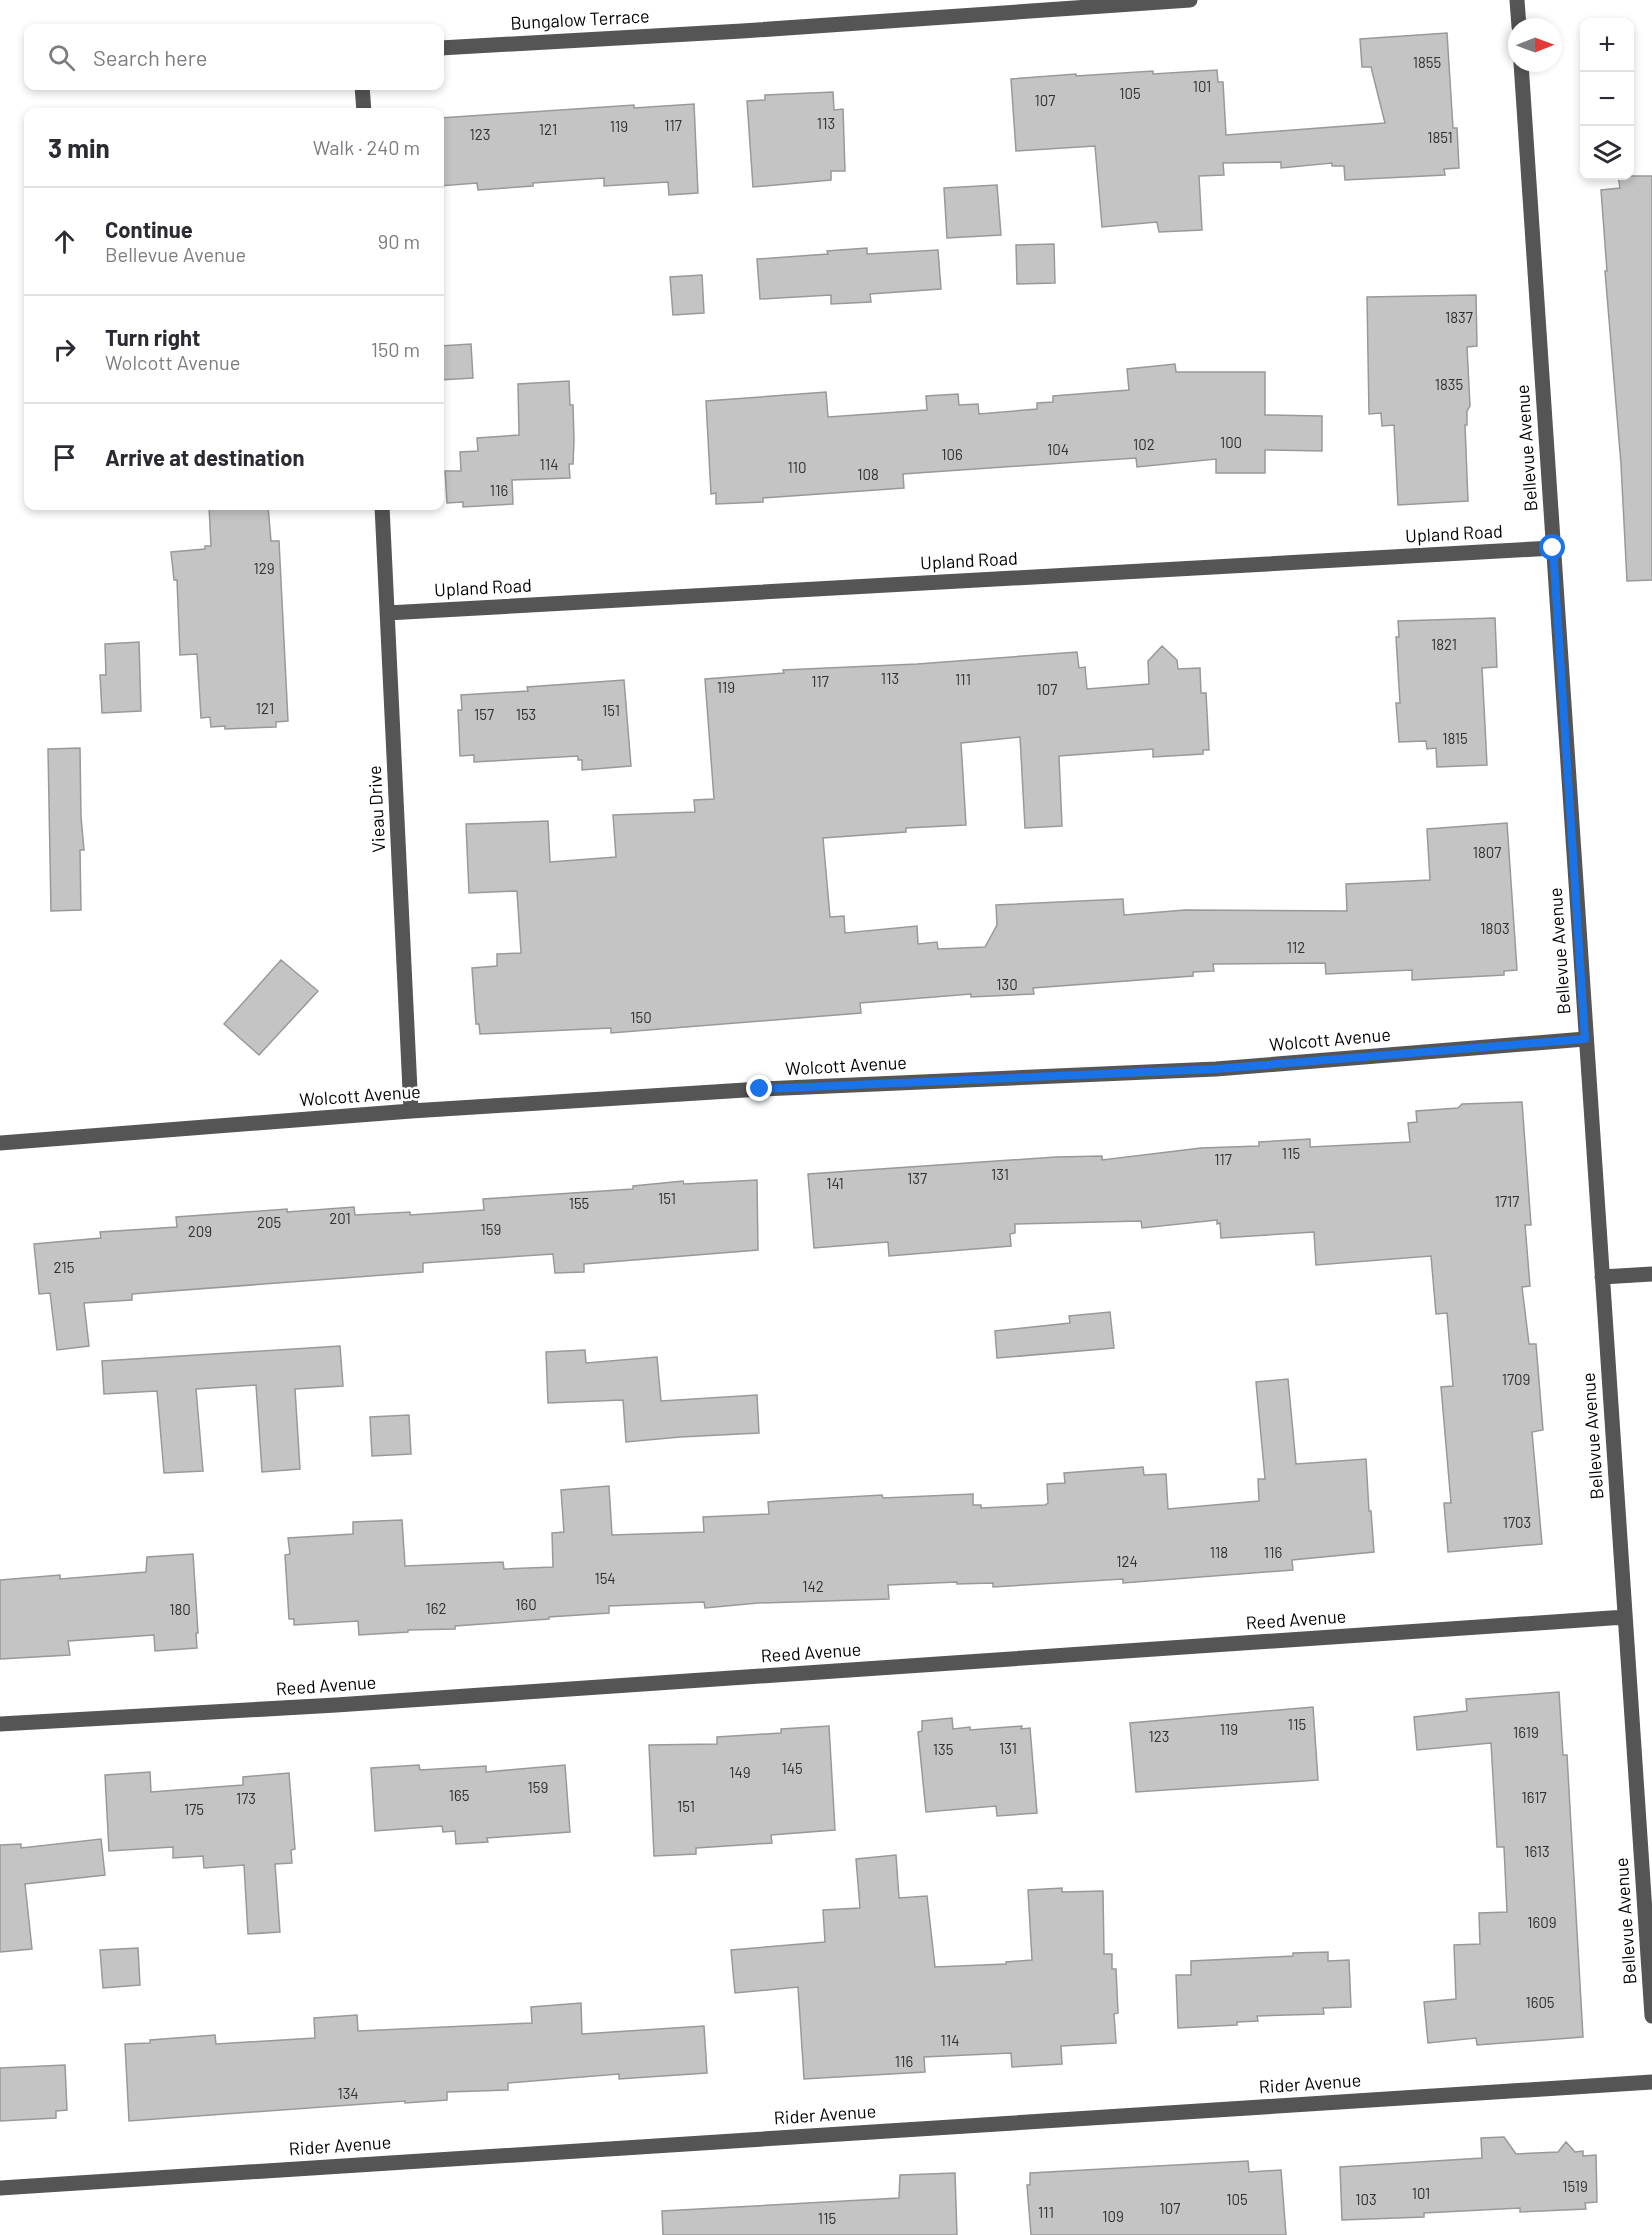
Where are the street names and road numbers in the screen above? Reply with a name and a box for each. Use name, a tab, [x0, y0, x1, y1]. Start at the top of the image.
street label: Bungalow Terrace	[510, 4, 650, 34]
street label: Bellevue Avenue	[1511, 384, 1541, 512]
street label: Upland Road	[1405, 519, 1503, 547]
street label: Upland Road	[920, 546, 1018, 574]
street label: Upland Road	[434, 573, 532, 601]
street label: Vieau Drive	[363, 765, 389, 853]
street label: Bellevue Avenue	[1544, 887, 1574, 1015]
street label: Wolcott Avenue	[1268, 1023, 1392, 1055]
street label: Wolcott Avenue	[785, 1051, 907, 1079]
street label: Wolcott Avenue	[298, 1080, 421, 1110]
street label: Bellevue Avenue	[1577, 1372, 1607, 1500]
street label: Reed Avenue	[1245, 1605, 1347, 1633]
street label: Reed Avenue	[760, 1638, 862, 1666]
street label: Reed Avenue	[275, 1671, 377, 1699]
street label: Bellevue Avenue	[1610, 1857, 1640, 1985]
street label: Rider Avenue	[1258, 2068, 1362, 2098]
street label: Rider Avenue	[773, 2099, 877, 2129]
street label: Rider Avenue	[288, 2130, 392, 2160]

